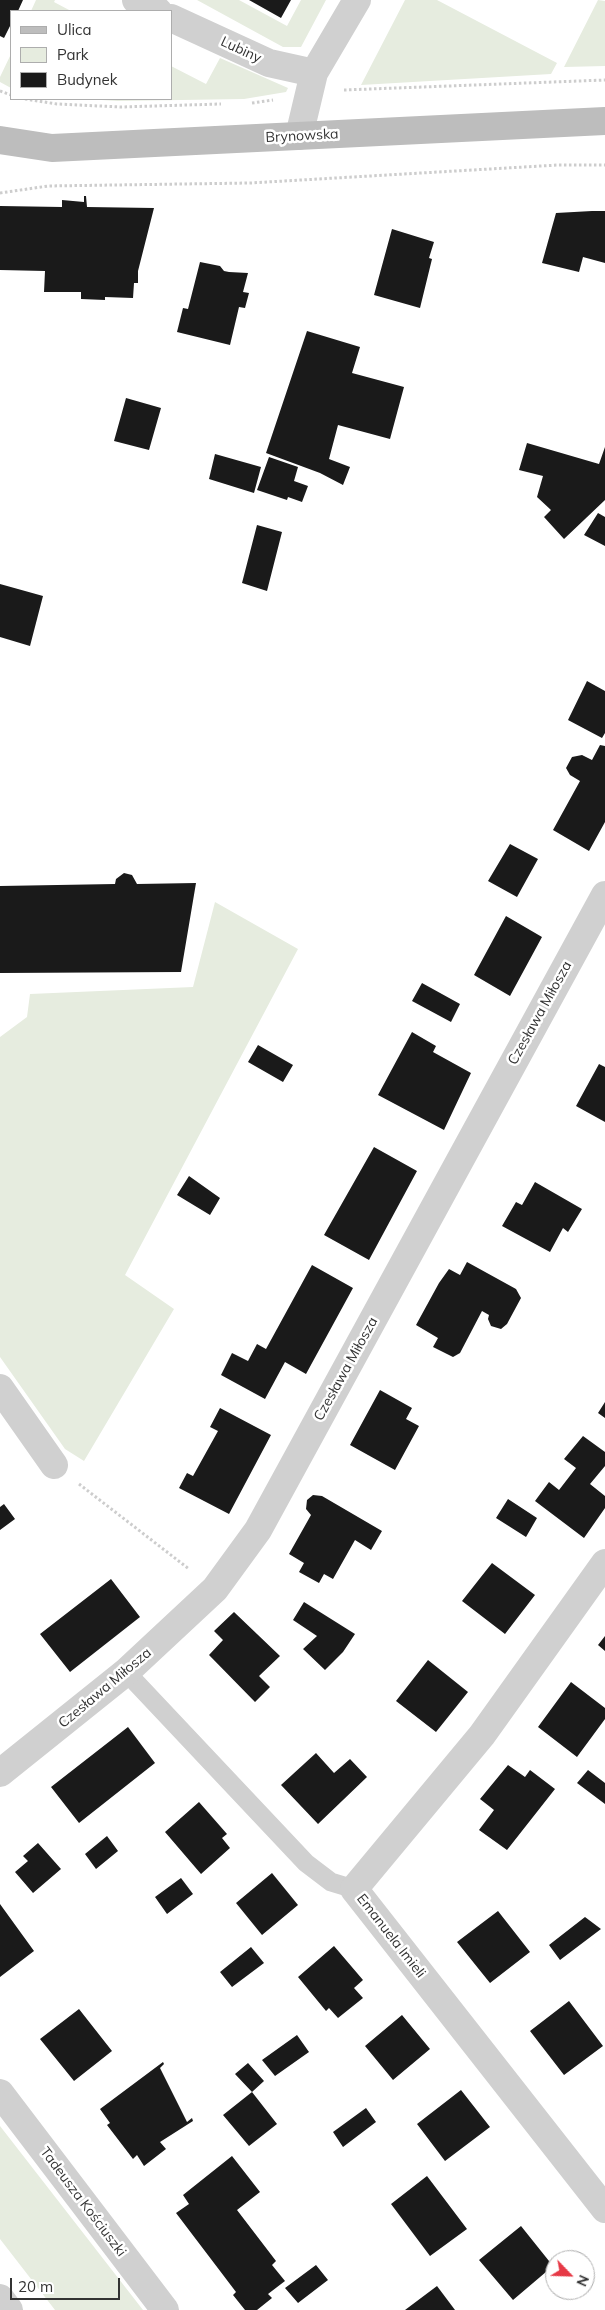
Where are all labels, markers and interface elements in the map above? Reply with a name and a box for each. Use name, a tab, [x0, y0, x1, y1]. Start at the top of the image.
legend	[10, 10, 172, 100]
text: Ulica	[57, 20, 91, 39]
street label: Lubiny	[218, 33, 264, 67]
text: Park	[57, 45, 89, 64]
text: Budynek	[57, 70, 118, 89]
street label: Brynowska	[265, 126, 339, 146]
street label: Czesława Miłosza	[505, 958, 575, 1068]
street label: Czesława Miłosza	[311, 1314, 381, 1424]
street label: Czesława Miłosza	[55, 1644, 155, 1732]
street label: Emanuela Imieli	[353, 1891, 429, 1981]
street label: Tadeusza Kościuszki	[36, 2144, 130, 2260]
north arrow	[545, 2250, 595, 2300]
scale bar	[12, 2268, 122, 2300]
text: N	[572, 2272, 593, 2289]
text: 20 m	[18, 2277, 53, 2296]

